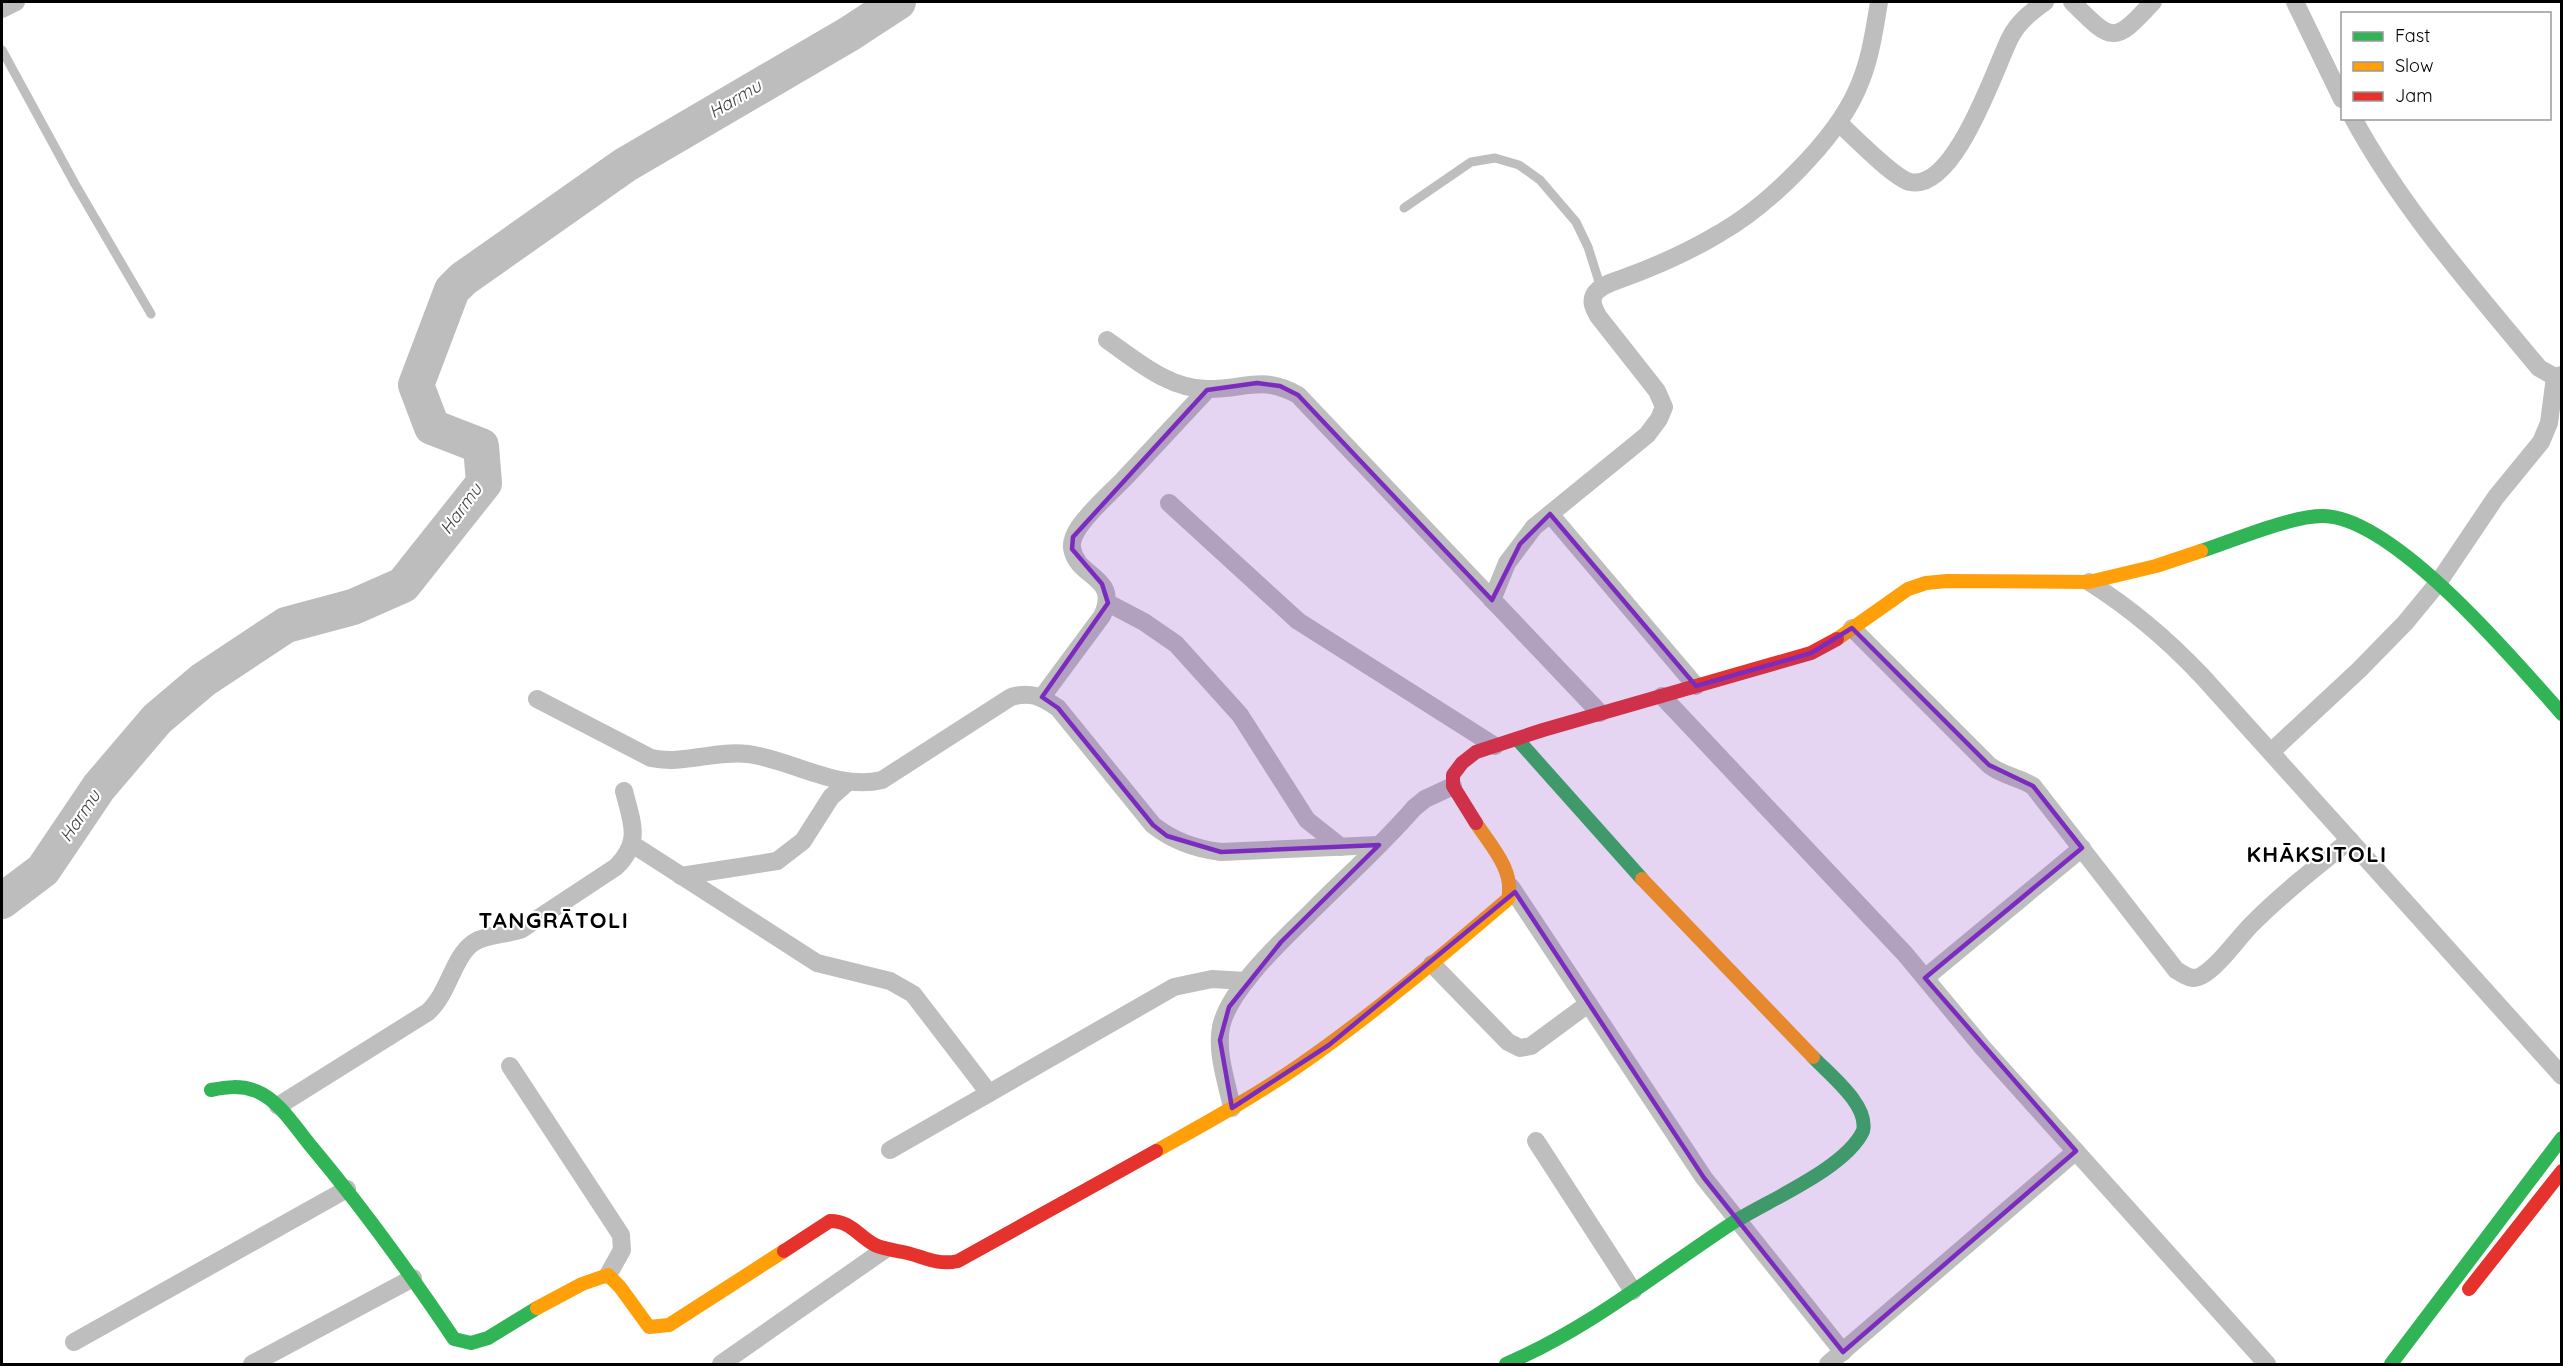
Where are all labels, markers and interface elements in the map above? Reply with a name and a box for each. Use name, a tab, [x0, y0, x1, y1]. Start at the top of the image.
legend	[2341, 12, 2551, 120]
text: Fast	[2395, 24, 2430, 47]
text: Slow	[2395, 54, 2433, 77]
water label: Harmu	[704, 73, 767, 123]
text: Jam	[2395, 84, 2433, 107]
water label: Harmu	[434, 477, 488, 539]
water label: Harmu	[54, 784, 106, 846]
district label: KHĀKSITOLI	[2246, 840, 2388, 868]
district label: TANGRĀTOLI	[479, 906, 629, 934]

